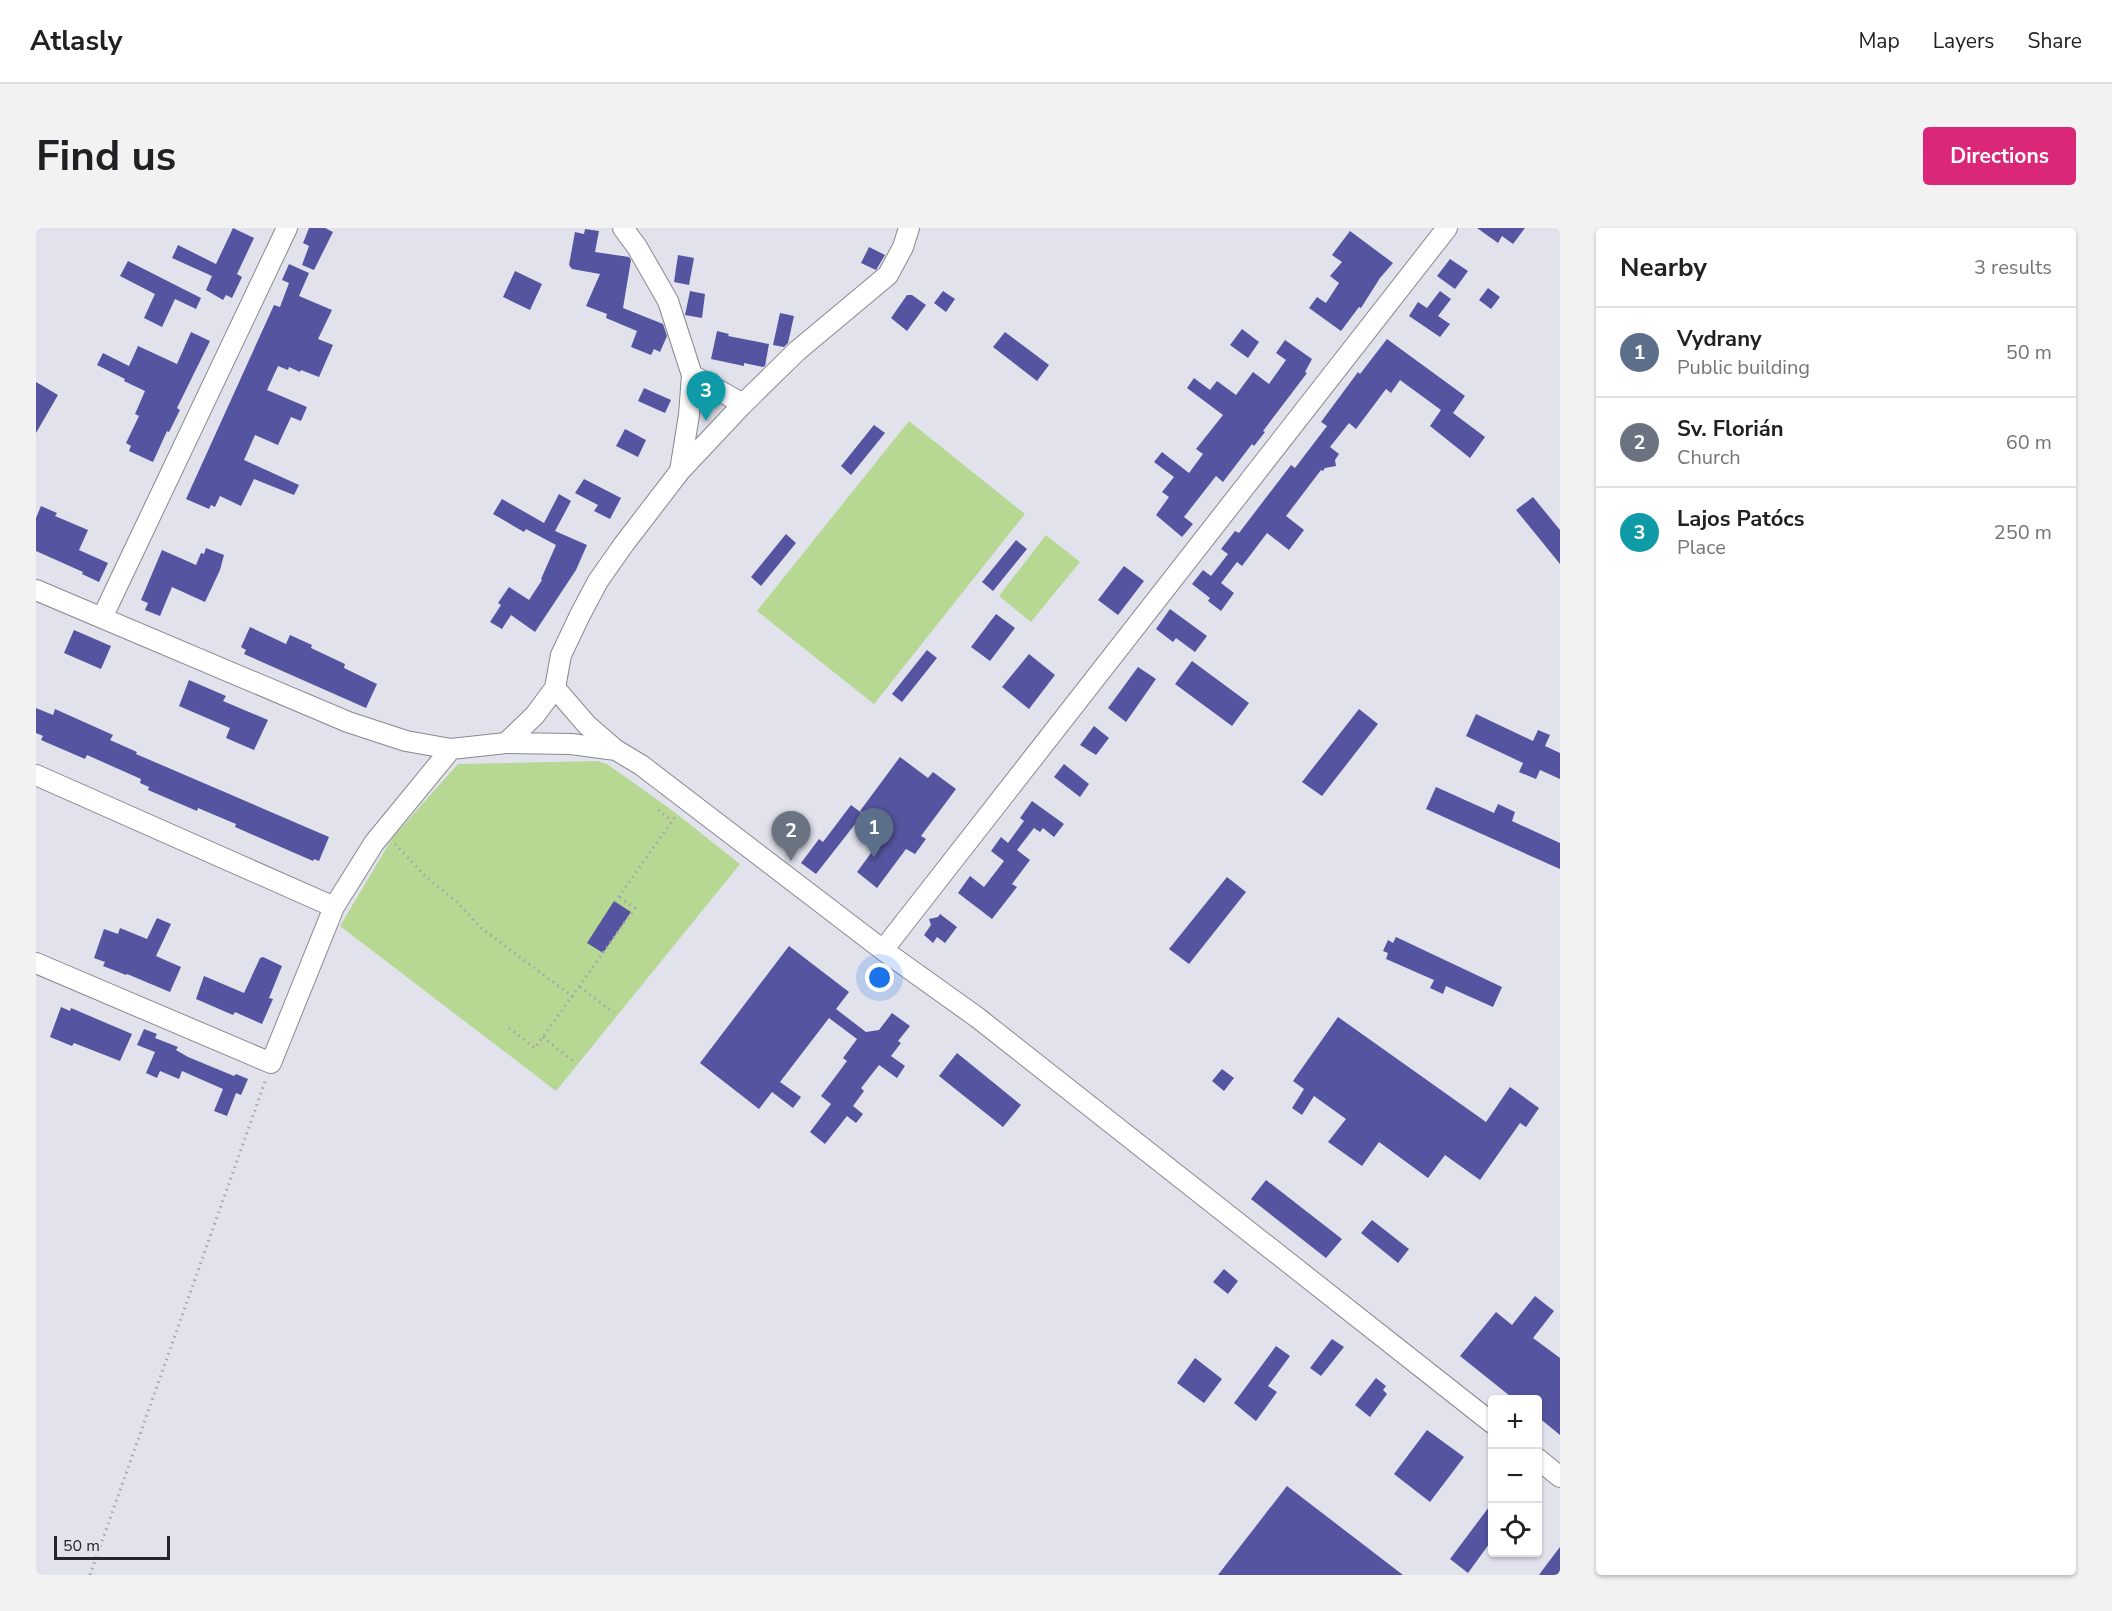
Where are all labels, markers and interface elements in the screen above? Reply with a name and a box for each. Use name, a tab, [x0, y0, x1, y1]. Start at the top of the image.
text: Atlasly	[30, 22, 122, 60]
text: Map	[1858, 27, 1900, 55]
text: Layers	[1933, 27, 1994, 55]
text: Share	[2027, 27, 2082, 55]
button: Directions	[1923, 127, 2076, 185]
text: Find us	[36, 128, 176, 185]
text: Nearby	[1620, 250, 1707, 285]
text: 3 results	[1974, 254, 2052, 281]
text: Vydrany	[1677, 324, 1761, 354]
text: 1	[1634, 339, 1646, 366]
text: 50 m	[2006, 339, 2052, 366]
text: Public building	[1677, 354, 1810, 381]
pin: 3	[686, 372, 726, 421]
text: Sv. Florián	[1677, 414, 1784, 444]
text: 2	[1634, 429, 1646, 456]
text: 60 m	[2006, 429, 2052, 456]
text: Church	[1677, 444, 1741, 471]
text: Lajos Patócs	[1677, 504, 1804, 534]
text: 3	[1634, 519, 1646, 546]
text: 250 m	[1994, 519, 2052, 546]
text: Place	[1677, 534, 1726, 561]
pin: 1	[854, 808, 894, 858]
pin: 2	[772, 812, 810, 861]
your location	[865, 963, 894, 992]
map controls	[1488, 1395, 1542, 1557]
button: +	[1488, 1395, 1542, 1449]
button: −	[1488, 1449, 1542, 1503]
button: locate	[1488, 1503, 1542, 1557]
scale bar	[54, 1533, 170, 1560]
text: 50 m	[63, 1535, 100, 1557]

